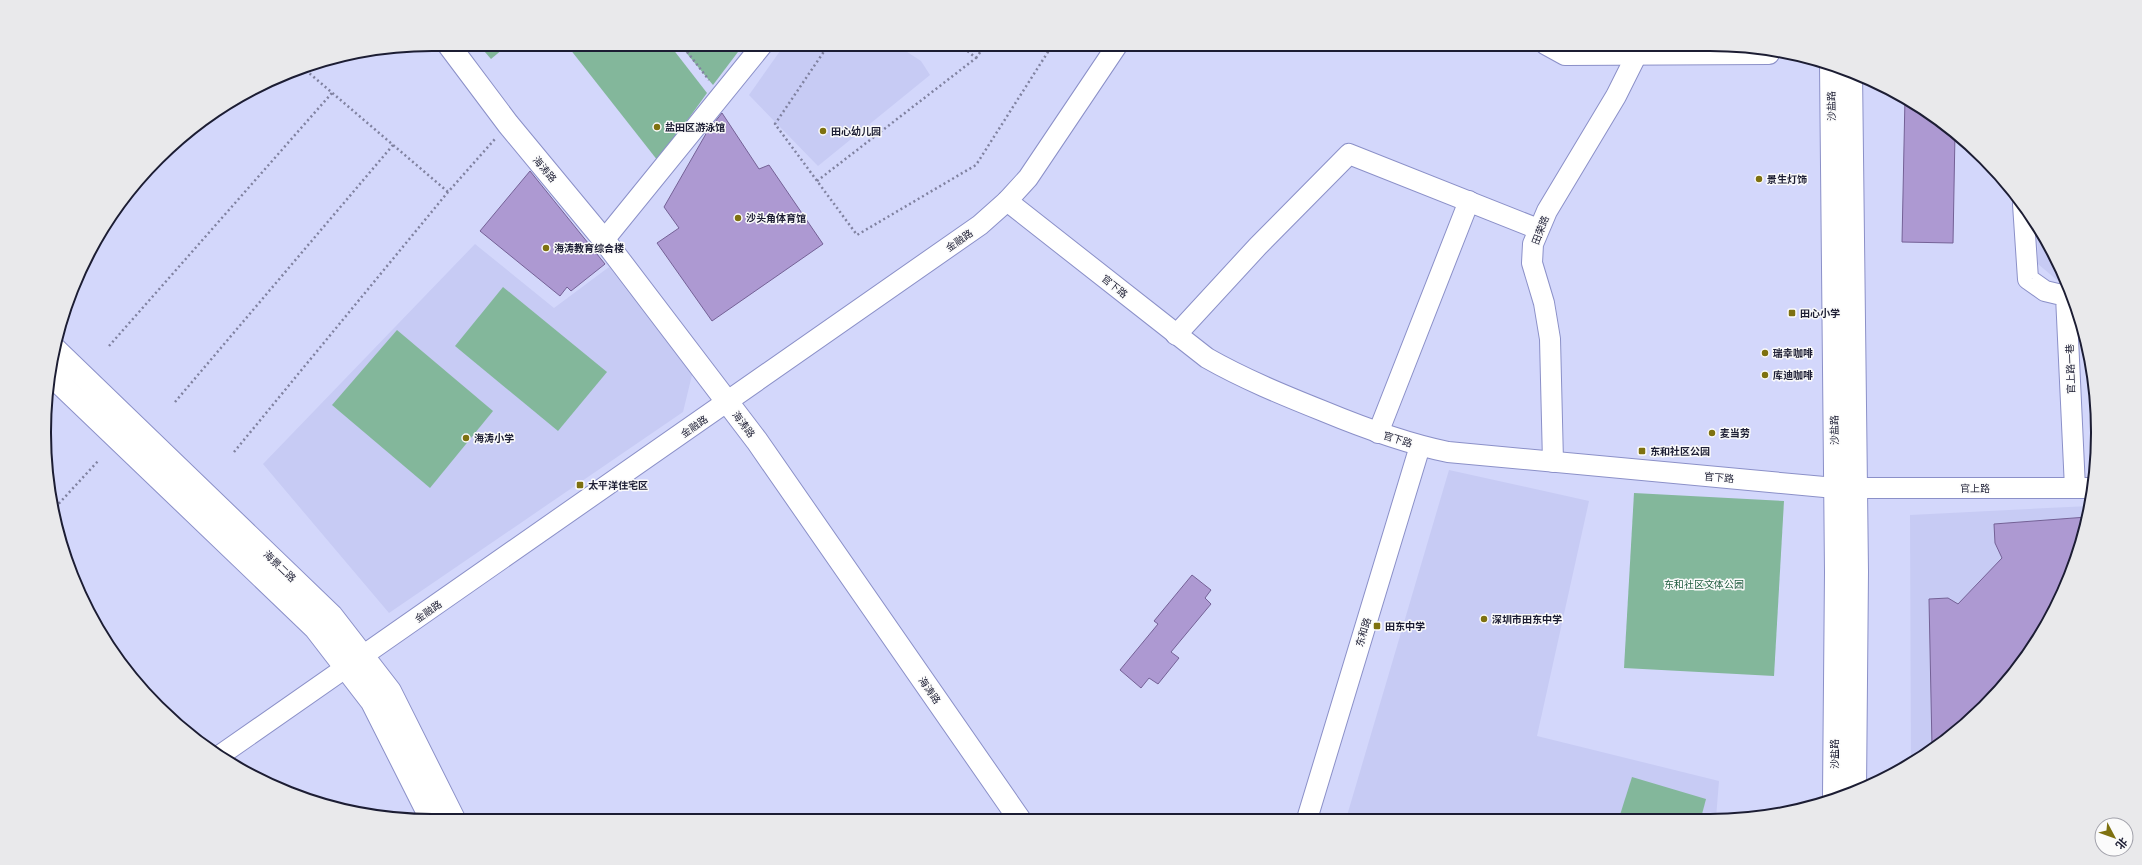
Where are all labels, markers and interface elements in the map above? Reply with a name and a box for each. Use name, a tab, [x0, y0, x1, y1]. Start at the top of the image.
street label: 沙盐路	[1825, 91, 1838, 121]
place label: 盐田区游泳馆	[665, 121, 725, 134]
marker: 盐田区游泳馆	[652, 122, 662, 132]
place label: 田心幼儿园	[831, 125, 881, 138]
marker: 田心幼儿园	[818, 126, 828, 136]
street label: 海涛路	[530, 154, 559, 185]
place label: 景生灯饰	[1767, 173, 1807, 186]
marker: 景生灯饰	[1754, 174, 1764, 184]
place label: 沙头角体育馆	[746, 212, 806, 225]
marker: 沙头角体育馆	[733, 213, 743, 223]
street label: 田荣路	[1529, 214, 1552, 247]
street label: 金融路	[943, 226, 975, 254]
place label: 海涛教育综合楼	[554, 242, 624, 255]
marker: 海涛教育综合楼	[541, 243, 551, 253]
street label: 官下路	[1099, 272, 1130, 301]
place label: 田心小学	[1800, 307, 1840, 320]
marker: 田心小学	[1787, 308, 1797, 318]
street label: 官上路一巷	[2063, 344, 2078, 394]
place label: 瑞幸咖啡	[1773, 347, 1813, 360]
marker: 瑞幸咖啡	[1760, 348, 1770, 358]
place label: 库迪咖啡	[1772, 369, 1813, 382]
marker: 库迪咖啡	[1760, 370, 1770, 380]
street label: 海涛路	[729, 408, 758, 440]
street label: 金融路	[678, 412, 710, 440]
street label: 沙盐路	[1828, 415, 1841, 445]
place label: 麦当劳	[1720, 427, 1750, 440]
marker: 麦当劳	[1707, 428, 1717, 438]
street label: 官下路	[1382, 429, 1414, 450]
place label: 海涛小学	[474, 432, 514, 445]
marker: 海涛小学	[461, 433, 471, 443]
place label: 东和社区公园	[1650, 445, 1710, 458]
marker: 东和社区公园	[1637, 446, 1647, 456]
street label: 官下路	[1703, 470, 1734, 485]
place label: 太平洋住宅区	[588, 479, 648, 492]
marker: 太平洋住宅区	[575, 480, 585, 490]
street label: 官上路	[1960, 482, 1990, 495]
street label: 海景二路	[261, 548, 299, 585]
park label: 东和社区文体公园	[1664, 578, 1744, 591]
street label: 金融路	[412, 597, 444, 625]
place label: 深圳市田东中学	[1492, 613, 1562, 626]
marker: 深圳市田东中学	[1479, 614, 1489, 624]
street label: 东和路	[1353, 616, 1374, 648]
place label: 田东中学	[1385, 620, 1425, 633]
marker: 田东中学	[1372, 621, 1382, 631]
street label: 海涛路	[916, 674, 944, 706]
street label: 沙盐路	[1828, 739, 1841, 769]
north arrow	[2094, 817, 2134, 857]
text: 北	[2113, 835, 2130, 852]

